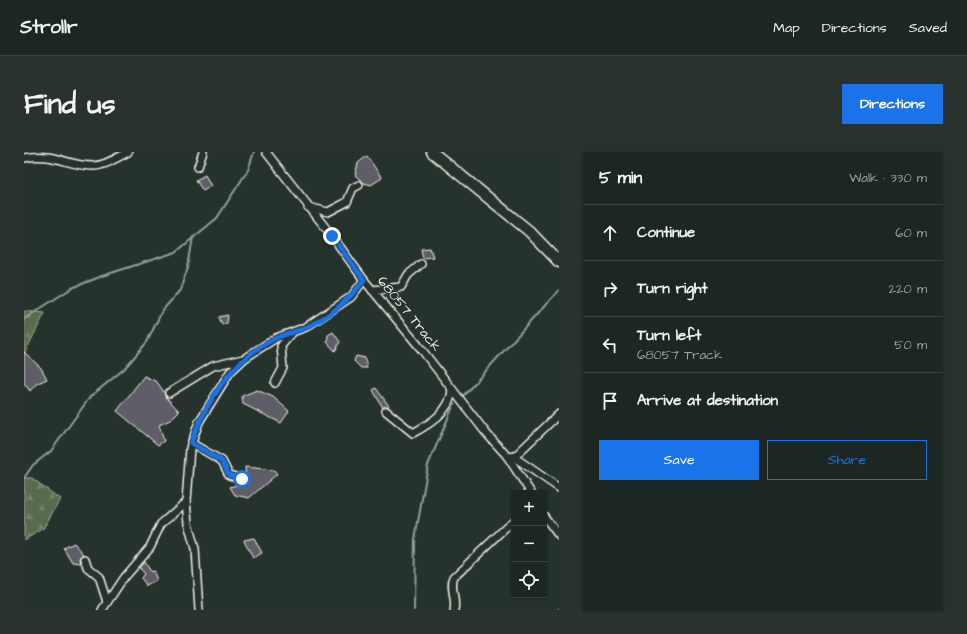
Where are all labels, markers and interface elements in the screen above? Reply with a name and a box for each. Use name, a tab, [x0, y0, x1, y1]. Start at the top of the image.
text: Strollr	[20, 14, 78, 41]
text: Map	[773, 18, 800, 38]
text: Directions	[822, 18, 887, 38]
text: Saved	[909, 18, 947, 38]
button: Directions	[842, 84, 943, 124]
text: Find us	[24, 85, 115, 124]
text: 5 min	[599, 166, 642, 190]
text: Walk · 330 m	[849, 169, 927, 187]
icon: ahead	[599, 222, 621, 244]
text: Continue	[637, 222, 695, 243]
text: 60 m	[895, 224, 927, 242]
route end	[323, 227, 341, 245]
street label: 68057 Track	[372, 272, 446, 356]
icon: right	[599, 278, 621, 300]
text: Turn right	[637, 278, 708, 299]
text: 220 m	[889, 280, 927, 298]
text: Turn left	[637, 325, 701, 346]
icon: left	[599, 334, 621, 356]
text: 50 m	[894, 336, 927, 354]
text: 68057 Track	[637, 346, 722, 364]
icon: arrive	[599, 390, 621, 412]
text: Arrive at destination	[637, 390, 778, 411]
button: Save	[599, 440, 759, 480]
button: Share	[767, 440, 927, 480]
route start	[233, 470, 251, 488]
map controls	[511, 490, 547, 598]
button: +	[511, 490, 547, 526]
button: −	[511, 526, 547, 562]
button: locate	[511, 562, 547, 598]

